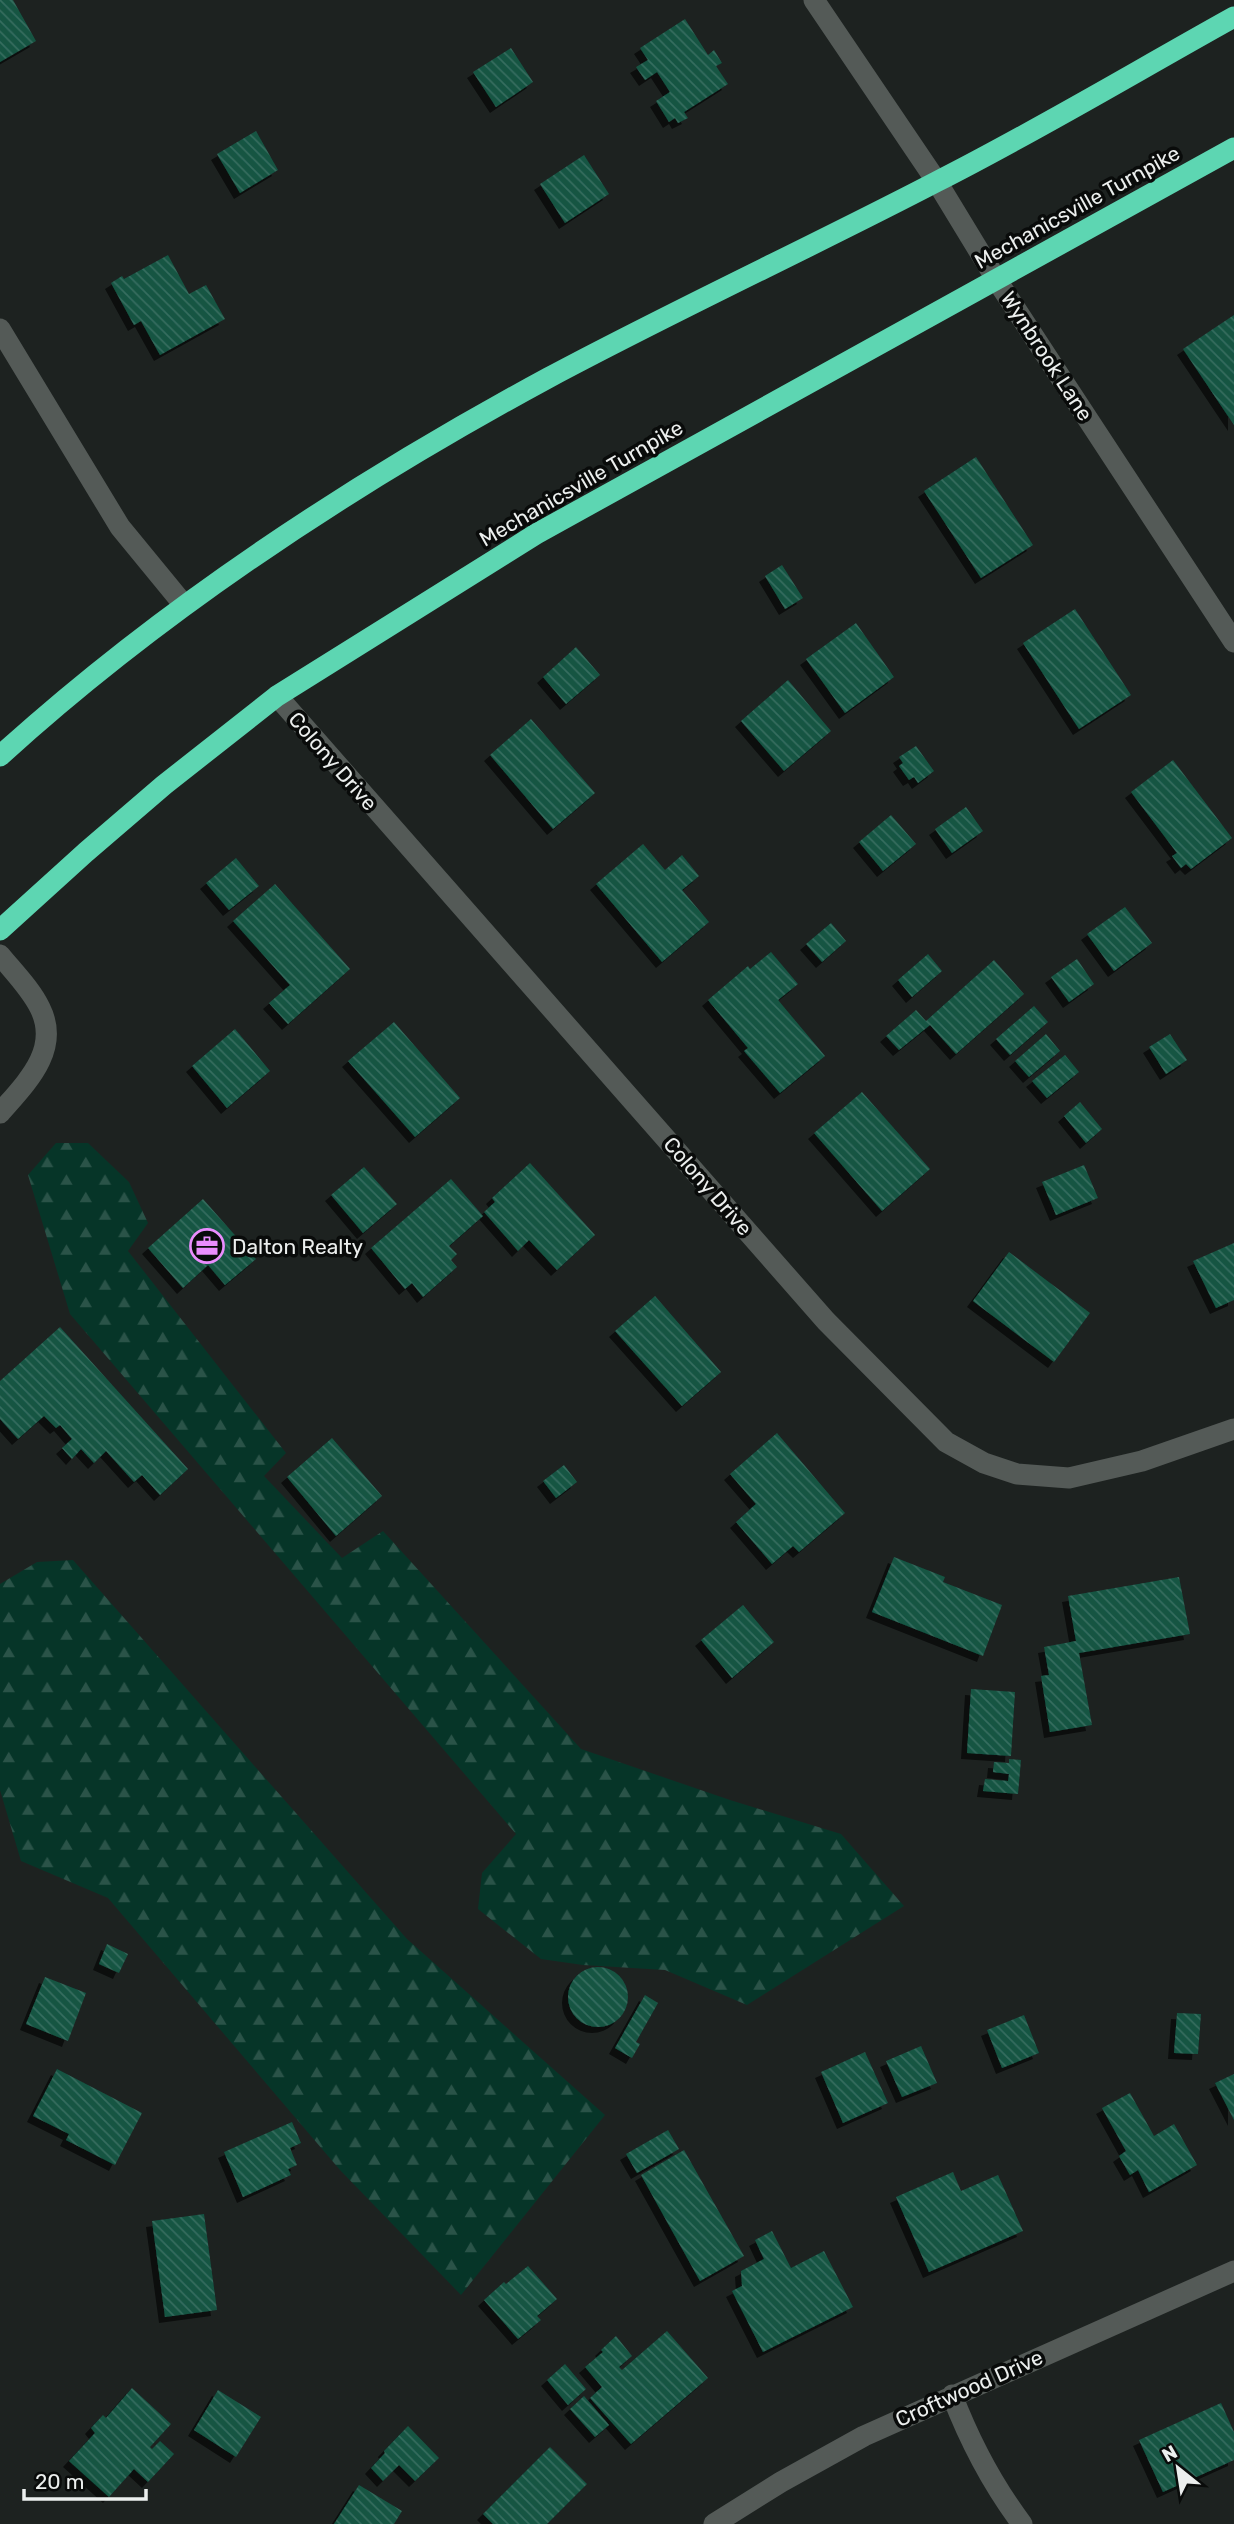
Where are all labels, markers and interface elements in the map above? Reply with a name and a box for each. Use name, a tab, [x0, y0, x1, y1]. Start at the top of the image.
street label: Mechanicsville Turnpike	[970, 140, 1184, 274]
street label: Wynbrook Lane	[996, 287, 1098, 425]
street label: Mechanicsville Turnpike	[475, 414, 687, 552]
street label: Colony Drive	[283, 707, 383, 815]
street label: Colony Drive	[658, 1132, 758, 1240]
office icon: Dalton Realty	[188, 1227, 226, 1265]
place label: Dalton Realty	[232, 1234, 364, 1259]
street label: Croftwood Drive	[891, 2344, 1047, 2432]
north arrow	[1143, 2433, 1213, 2503]
text: N	[1158, 2440, 1181, 2467]
scale bar	[24, 2458, 147, 2502]
text: 20 m	[35, 2469, 84, 2494]

